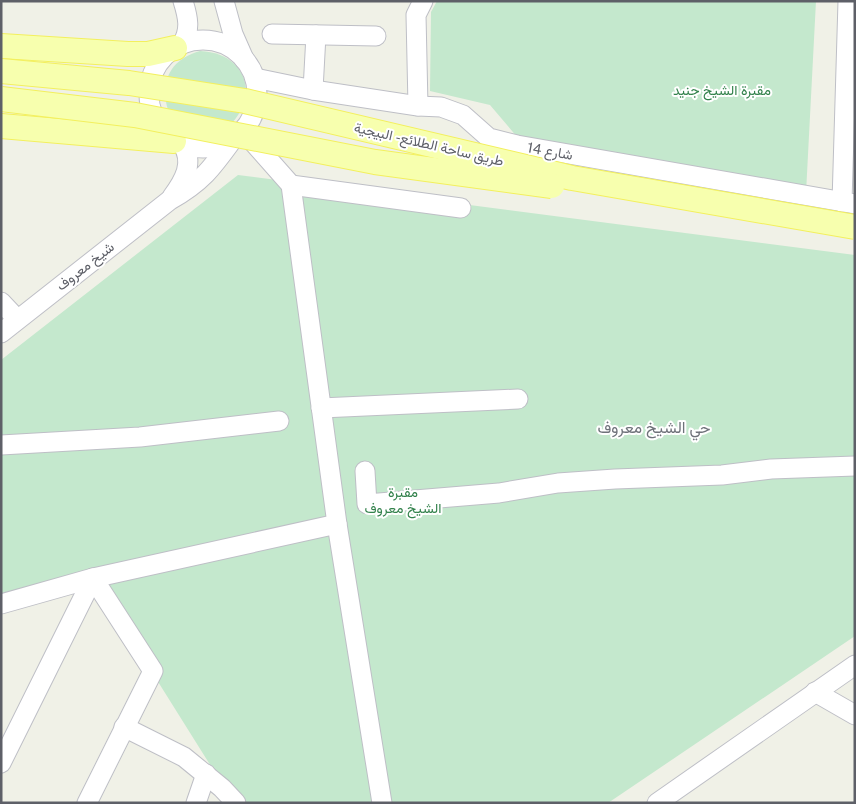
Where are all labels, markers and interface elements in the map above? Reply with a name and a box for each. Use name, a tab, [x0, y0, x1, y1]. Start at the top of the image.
park label: مقبرة الشيخ جنيد	[673, 82, 771, 101]
street label: طريق ساحة الطلائع - البيجية	[352, 119, 505, 172]
street label: شارع 14	[525, 139, 574, 166]
street label: شیخ معروف	[53, 238, 119, 296]
district label: حي الشيخ معروف	[598, 418, 711, 441]
park label: مقبرة الشيخ معروف	[364, 484, 442, 519]

